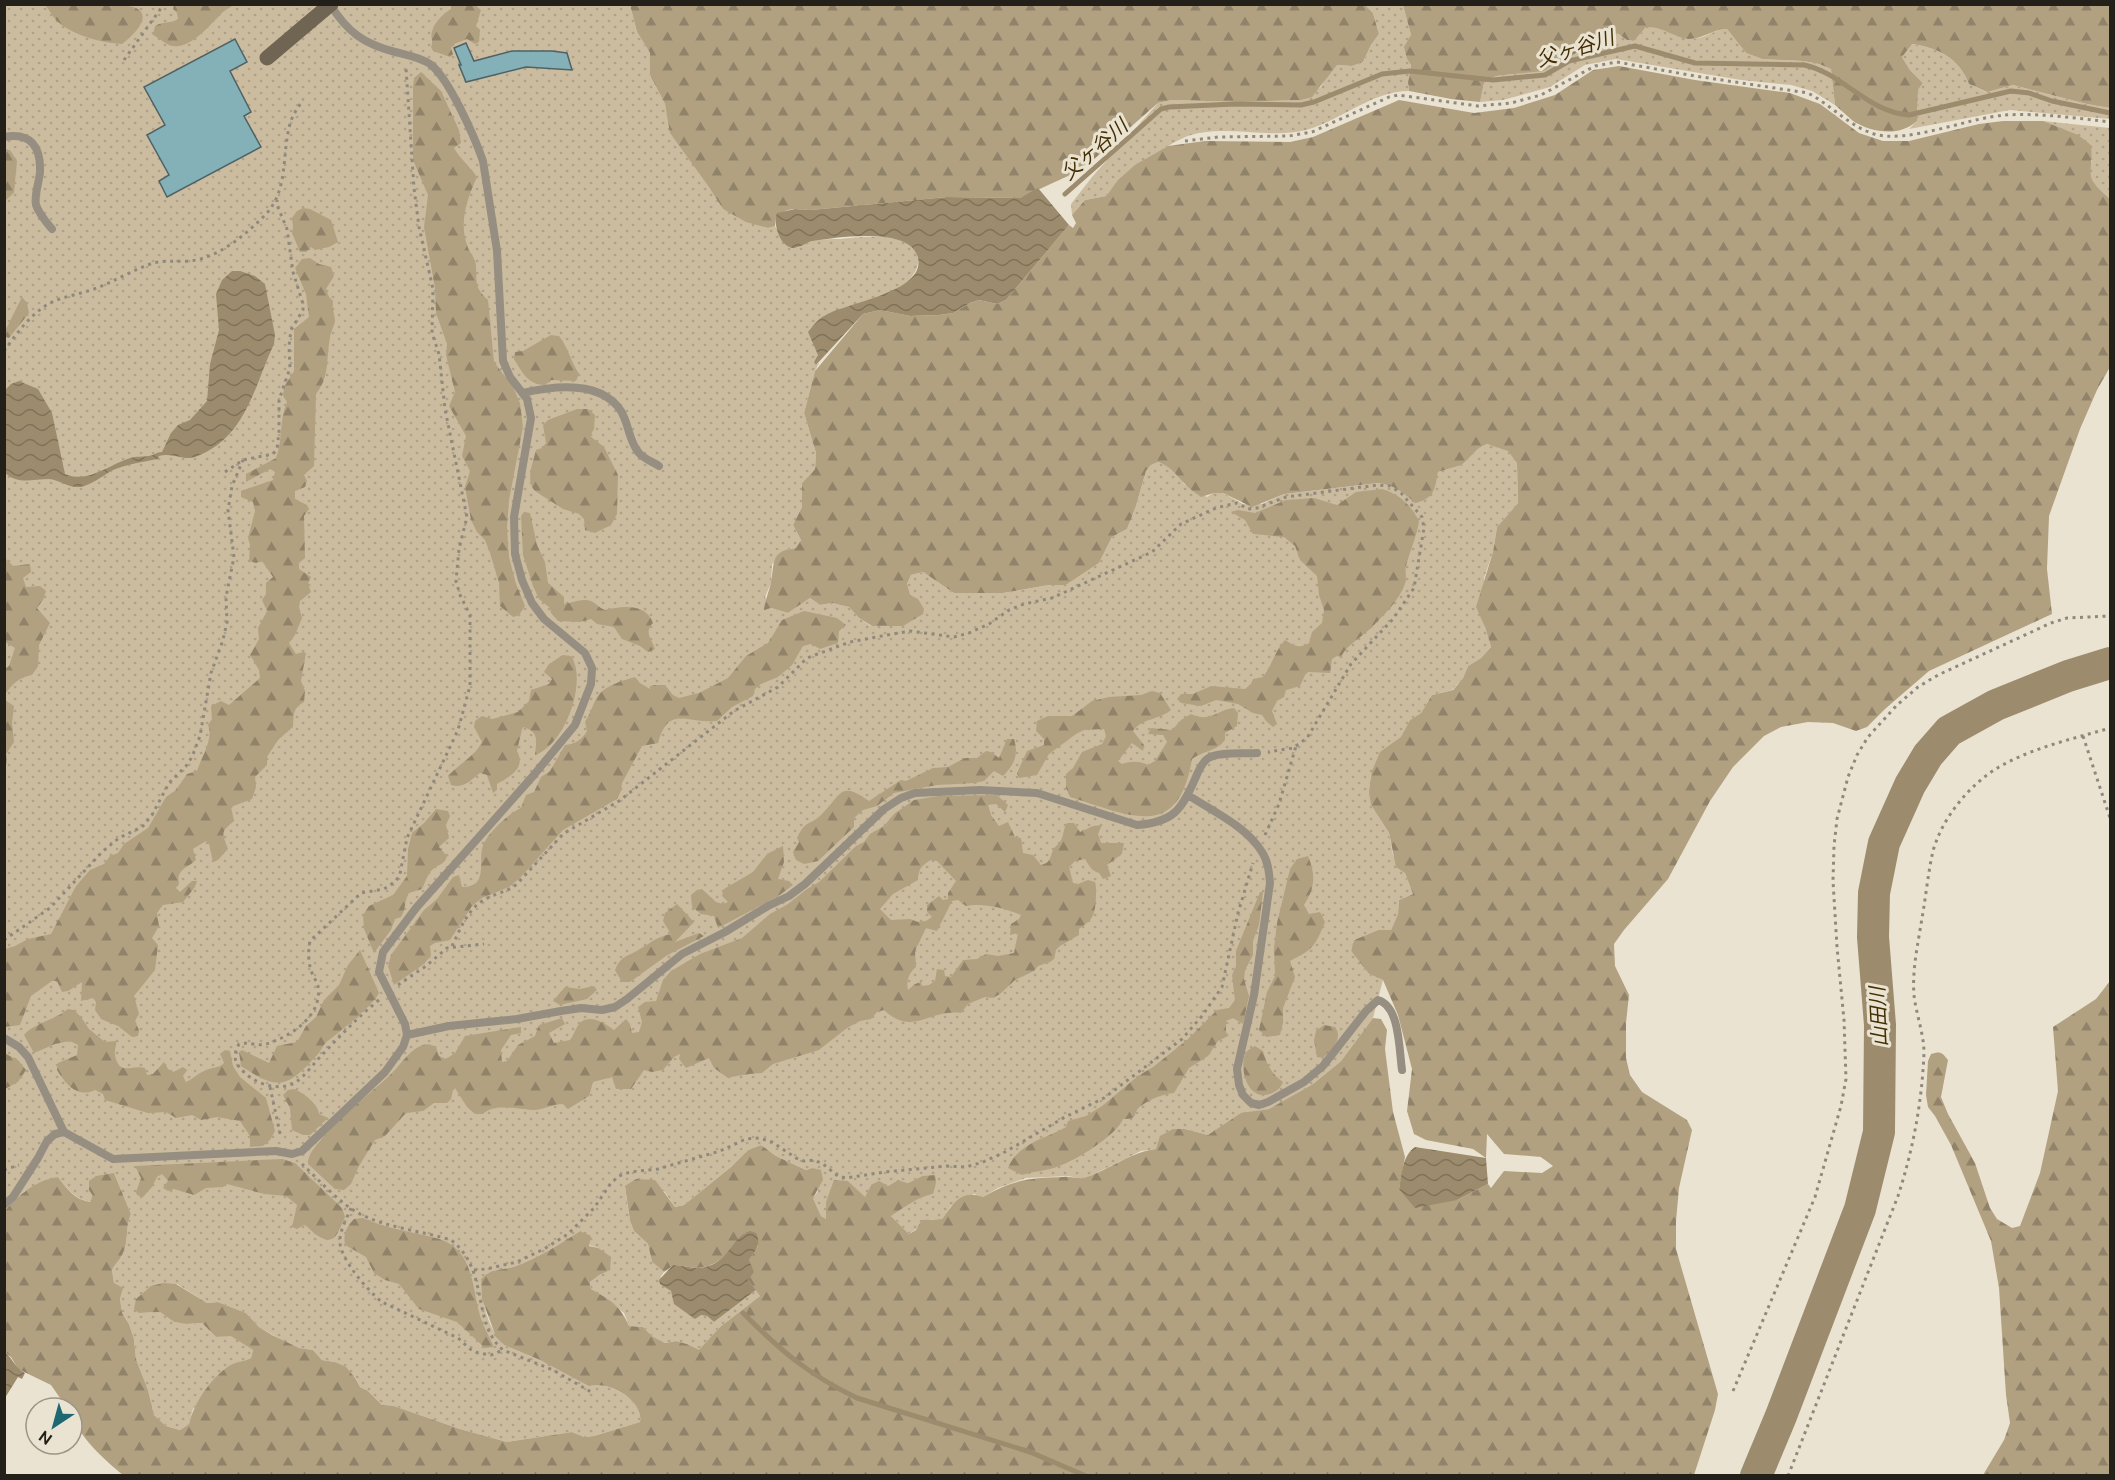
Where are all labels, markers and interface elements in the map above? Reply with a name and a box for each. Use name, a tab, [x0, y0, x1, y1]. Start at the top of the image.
water label: 父ヶ谷川	[1533, 25, 1619, 71]
water label: 父ヶ谷川	[1056, 113, 1133, 184]
water label: 山田川	[1865, 984, 1891, 1048]
north arrow	[24, 1396, 84, 1456]
text: N	[35, 1427, 55, 1449]

